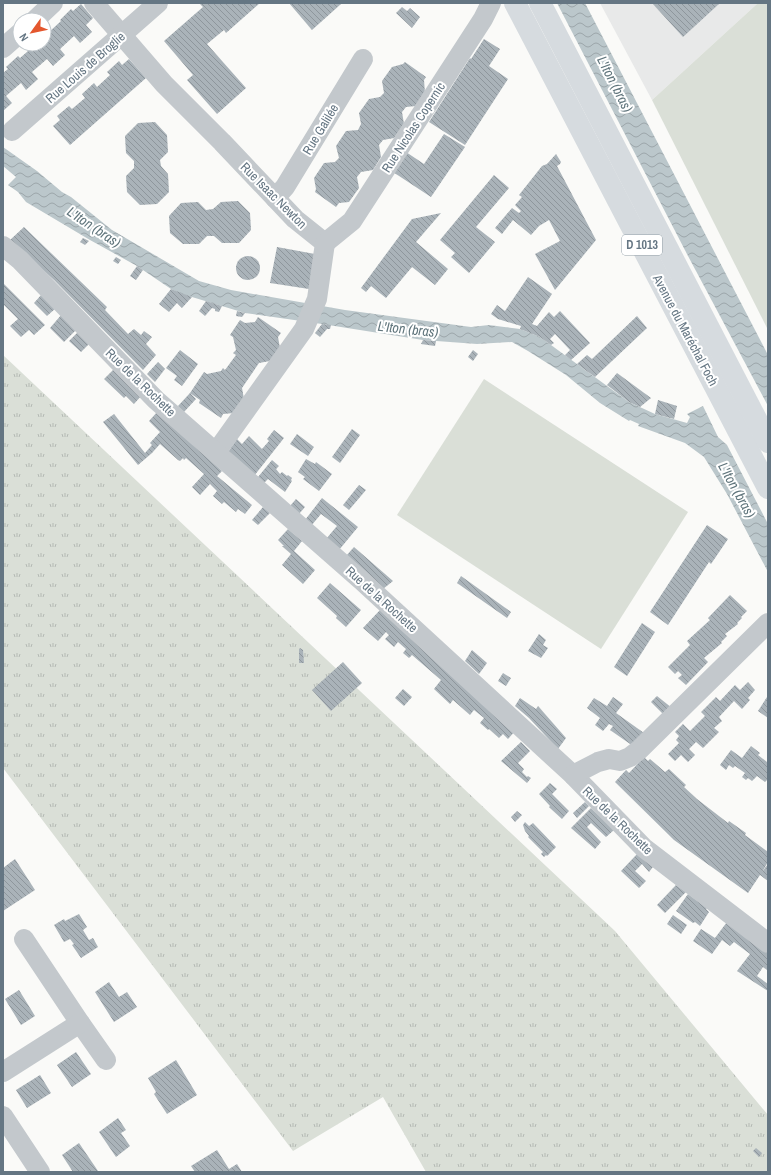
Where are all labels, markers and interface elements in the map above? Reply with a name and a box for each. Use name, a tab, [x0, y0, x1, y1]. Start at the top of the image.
north arrow	[12, 12, 52, 52]
street label: Rue Louis de Broglie	[42, 28, 129, 107]
text: N	[16, 31, 31, 44]
water label: L'Iton (bras)	[593, 53, 637, 115]
street label: Rue Nicolas Copernic	[378, 79, 449, 176]
street label: Rue Galilée	[299, 101, 342, 158]
street label: Rue Isaac Newton	[237, 159, 310, 232]
water label: L'Iton (bras)	[64, 203, 124, 252]
road number: D 1013	[622, 235, 662, 255]
street label: Avenue du Maréchal Foch	[649, 271, 722, 389]
water label: L'Iton (bras)	[377, 317, 439, 341]
street label: Rue de la Rochette	[102, 345, 179, 420]
water label: L'Iton (bras)	[714, 459, 760, 521]
street label: Rue de la Rochette	[342, 563, 421, 636]
street label: Rue de la Rochette	[579, 783, 656, 858]

